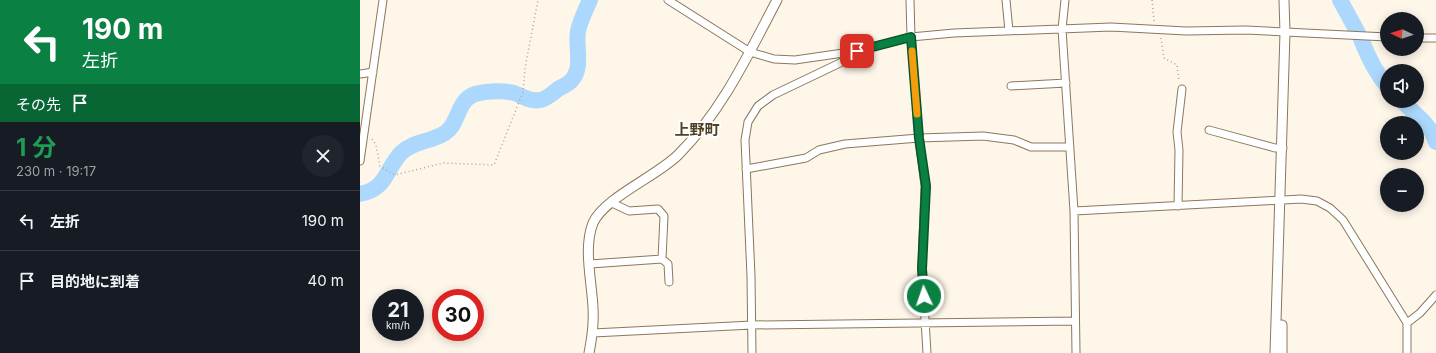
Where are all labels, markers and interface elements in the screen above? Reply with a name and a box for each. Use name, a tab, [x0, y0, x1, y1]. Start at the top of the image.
text: 190 m	[82, 12, 163, 46]
north arrow	[1380, 12, 1424, 56]
map controls	[1380, 12, 1424, 212]
icon: left	[16, 16, 68, 68]
pin	[840, 34, 874, 68]
icon: arrive	[846, 40, 868, 62]
text: 左折	[82, 50, 118, 71]
button: sound	[1380, 64, 1424, 108]
icon: arrive	[69, 92, 91, 114]
text: その先	[16, 95, 61, 114]
button: +	[1380, 116, 1424, 160]
district label: 上野町	[674, 120, 720, 139]
text: 1 分	[16, 133, 56, 162]
button: close	[302, 135, 344, 177]
text: 230 m · 19:17	[16, 163, 96, 179]
button: −	[1380, 168, 1424, 212]
icon: left	[16, 210, 38, 232]
text: 190 m	[302, 211, 344, 230]
text: 左折	[50, 212, 80, 231]
icon: arrive	[16, 270, 38, 292]
text: 40 m	[307, 271, 344, 290]
text: 目的地に到着	[50, 272, 140, 291]
position arrow	[903, 275, 945, 317]
speed limit sign: 30	[432, 289, 484, 341]
text: 21	[387, 298, 409, 322]
text: km/h	[386, 319, 410, 331]

